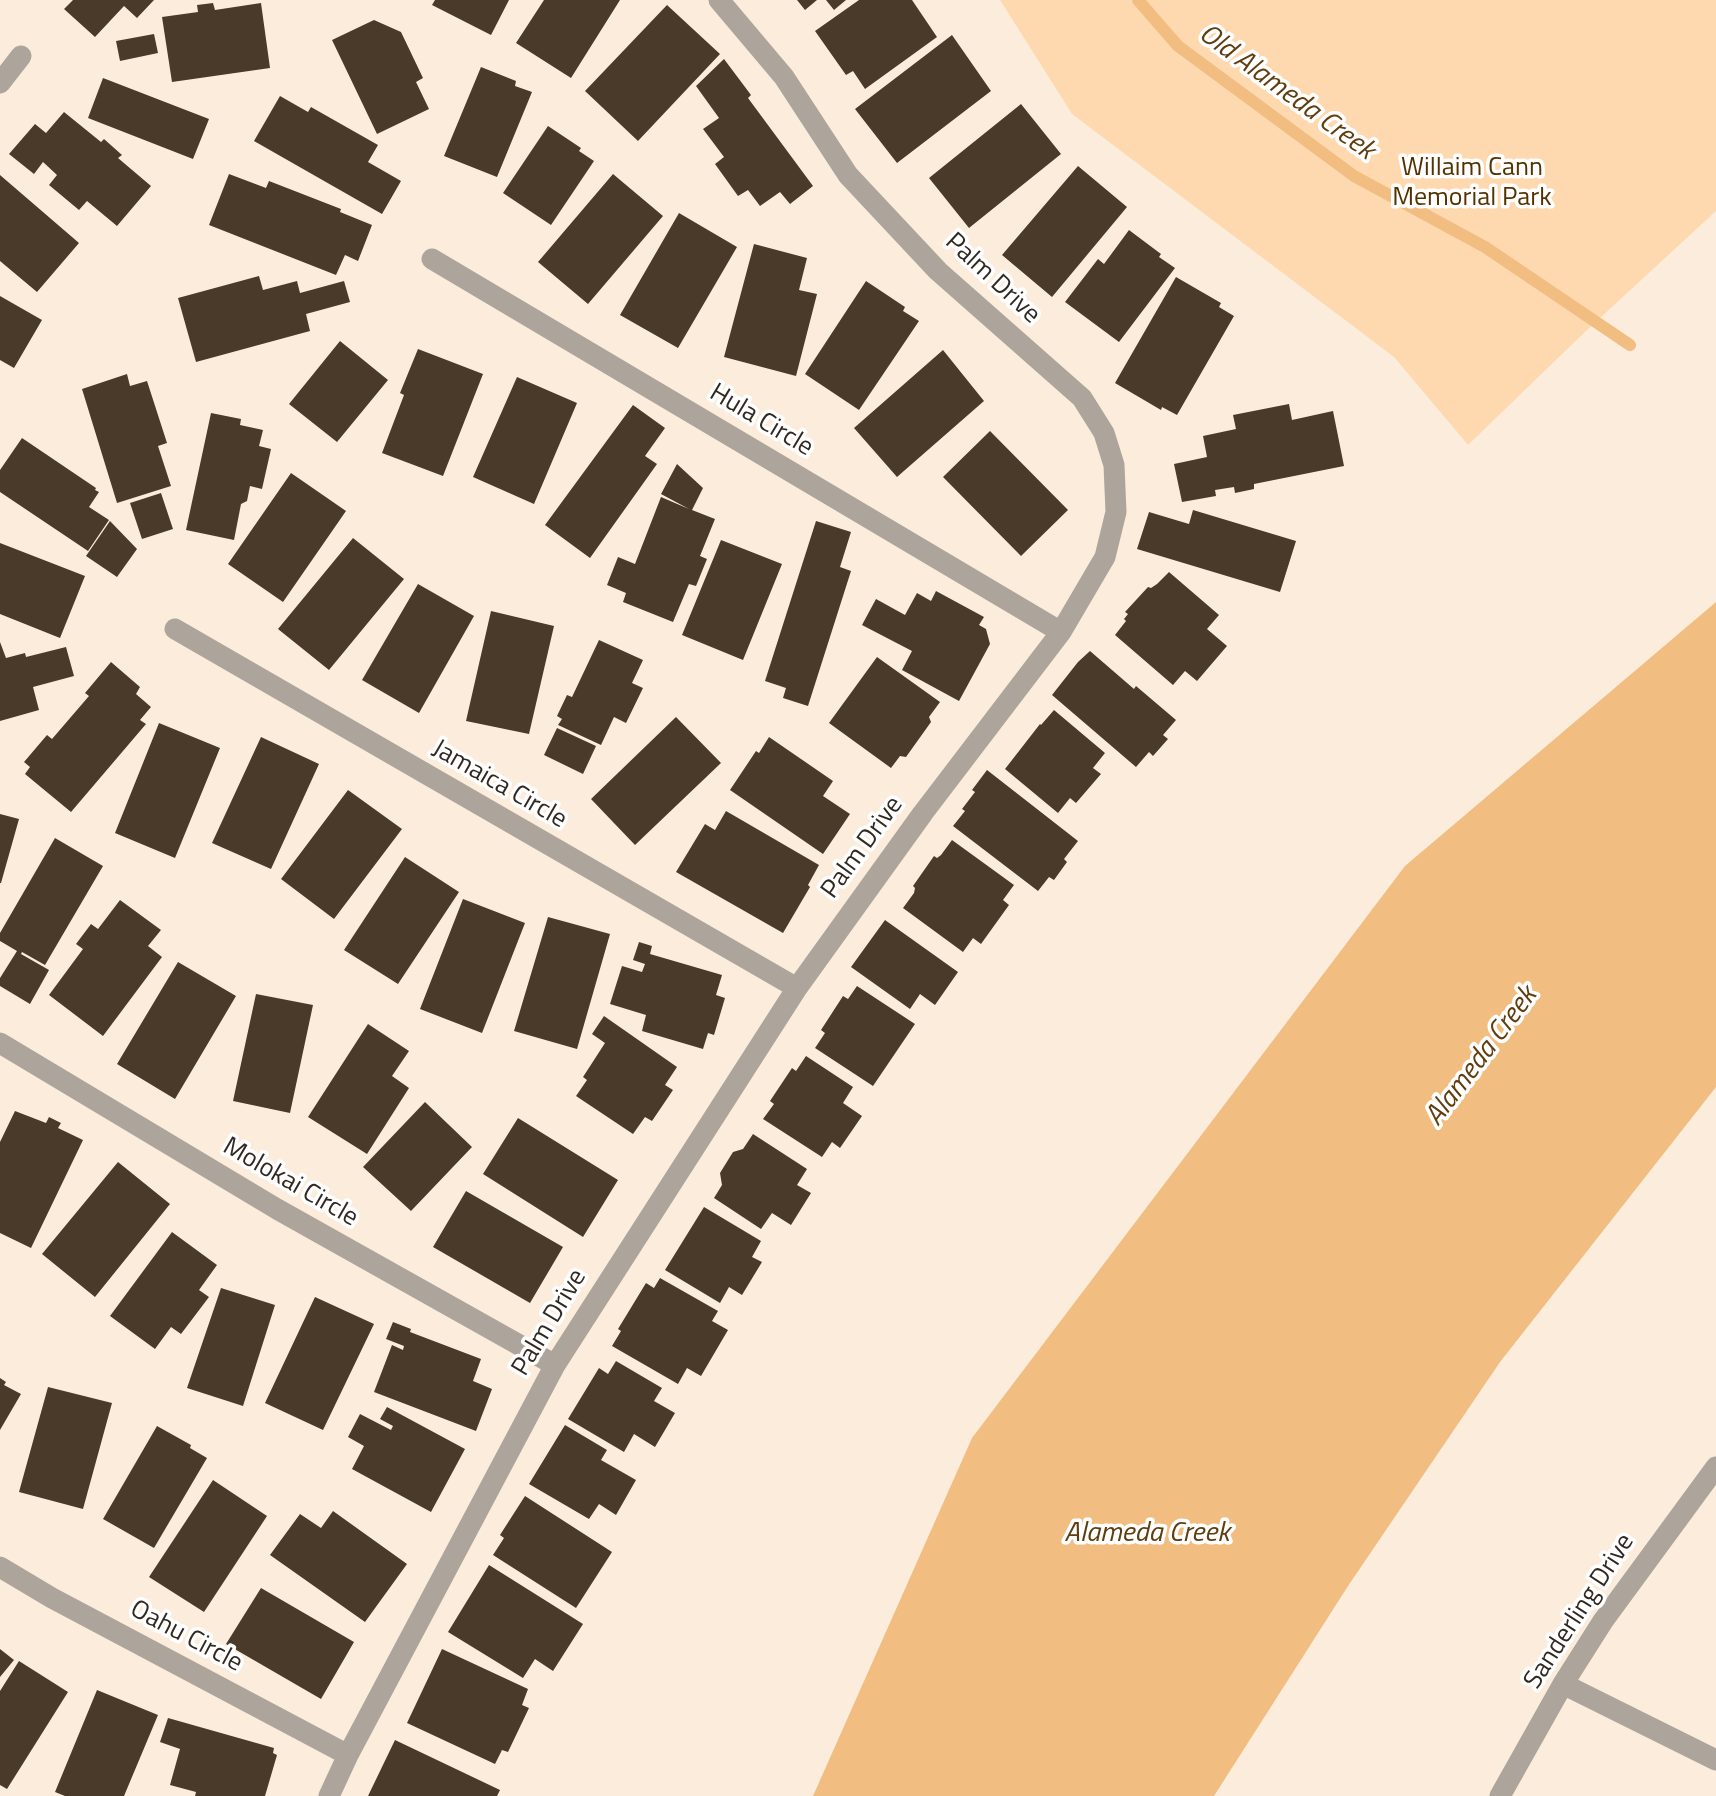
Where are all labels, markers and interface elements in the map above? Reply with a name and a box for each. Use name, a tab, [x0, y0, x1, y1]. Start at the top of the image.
water label: Old Alameda Creek	[1192, 18, 1380, 168]
park label: Willaim Cann Memorial Park	[1392, 153, 1552, 214]
street label: Palm Drive	[938, 227, 1046, 331]
street label: Hula Circle	[704, 378, 818, 464]
street label: Jamaica Circle	[426, 734, 572, 836]
street label: Palm Drive	[816, 791, 910, 905]
water label: Alameda Creek	[1419, 981, 1545, 1133]
street label: Molokai Circle	[217, 1132, 363, 1234]
street label: Palm Drive	[506, 1264, 594, 1382]
water label: Alameda Creek	[1064, 1517, 1230, 1551]
street label: Sanderling Drive	[1518, 1529, 1642, 1695]
street label: Oahu Circle	[124, 1594, 248, 1680]

